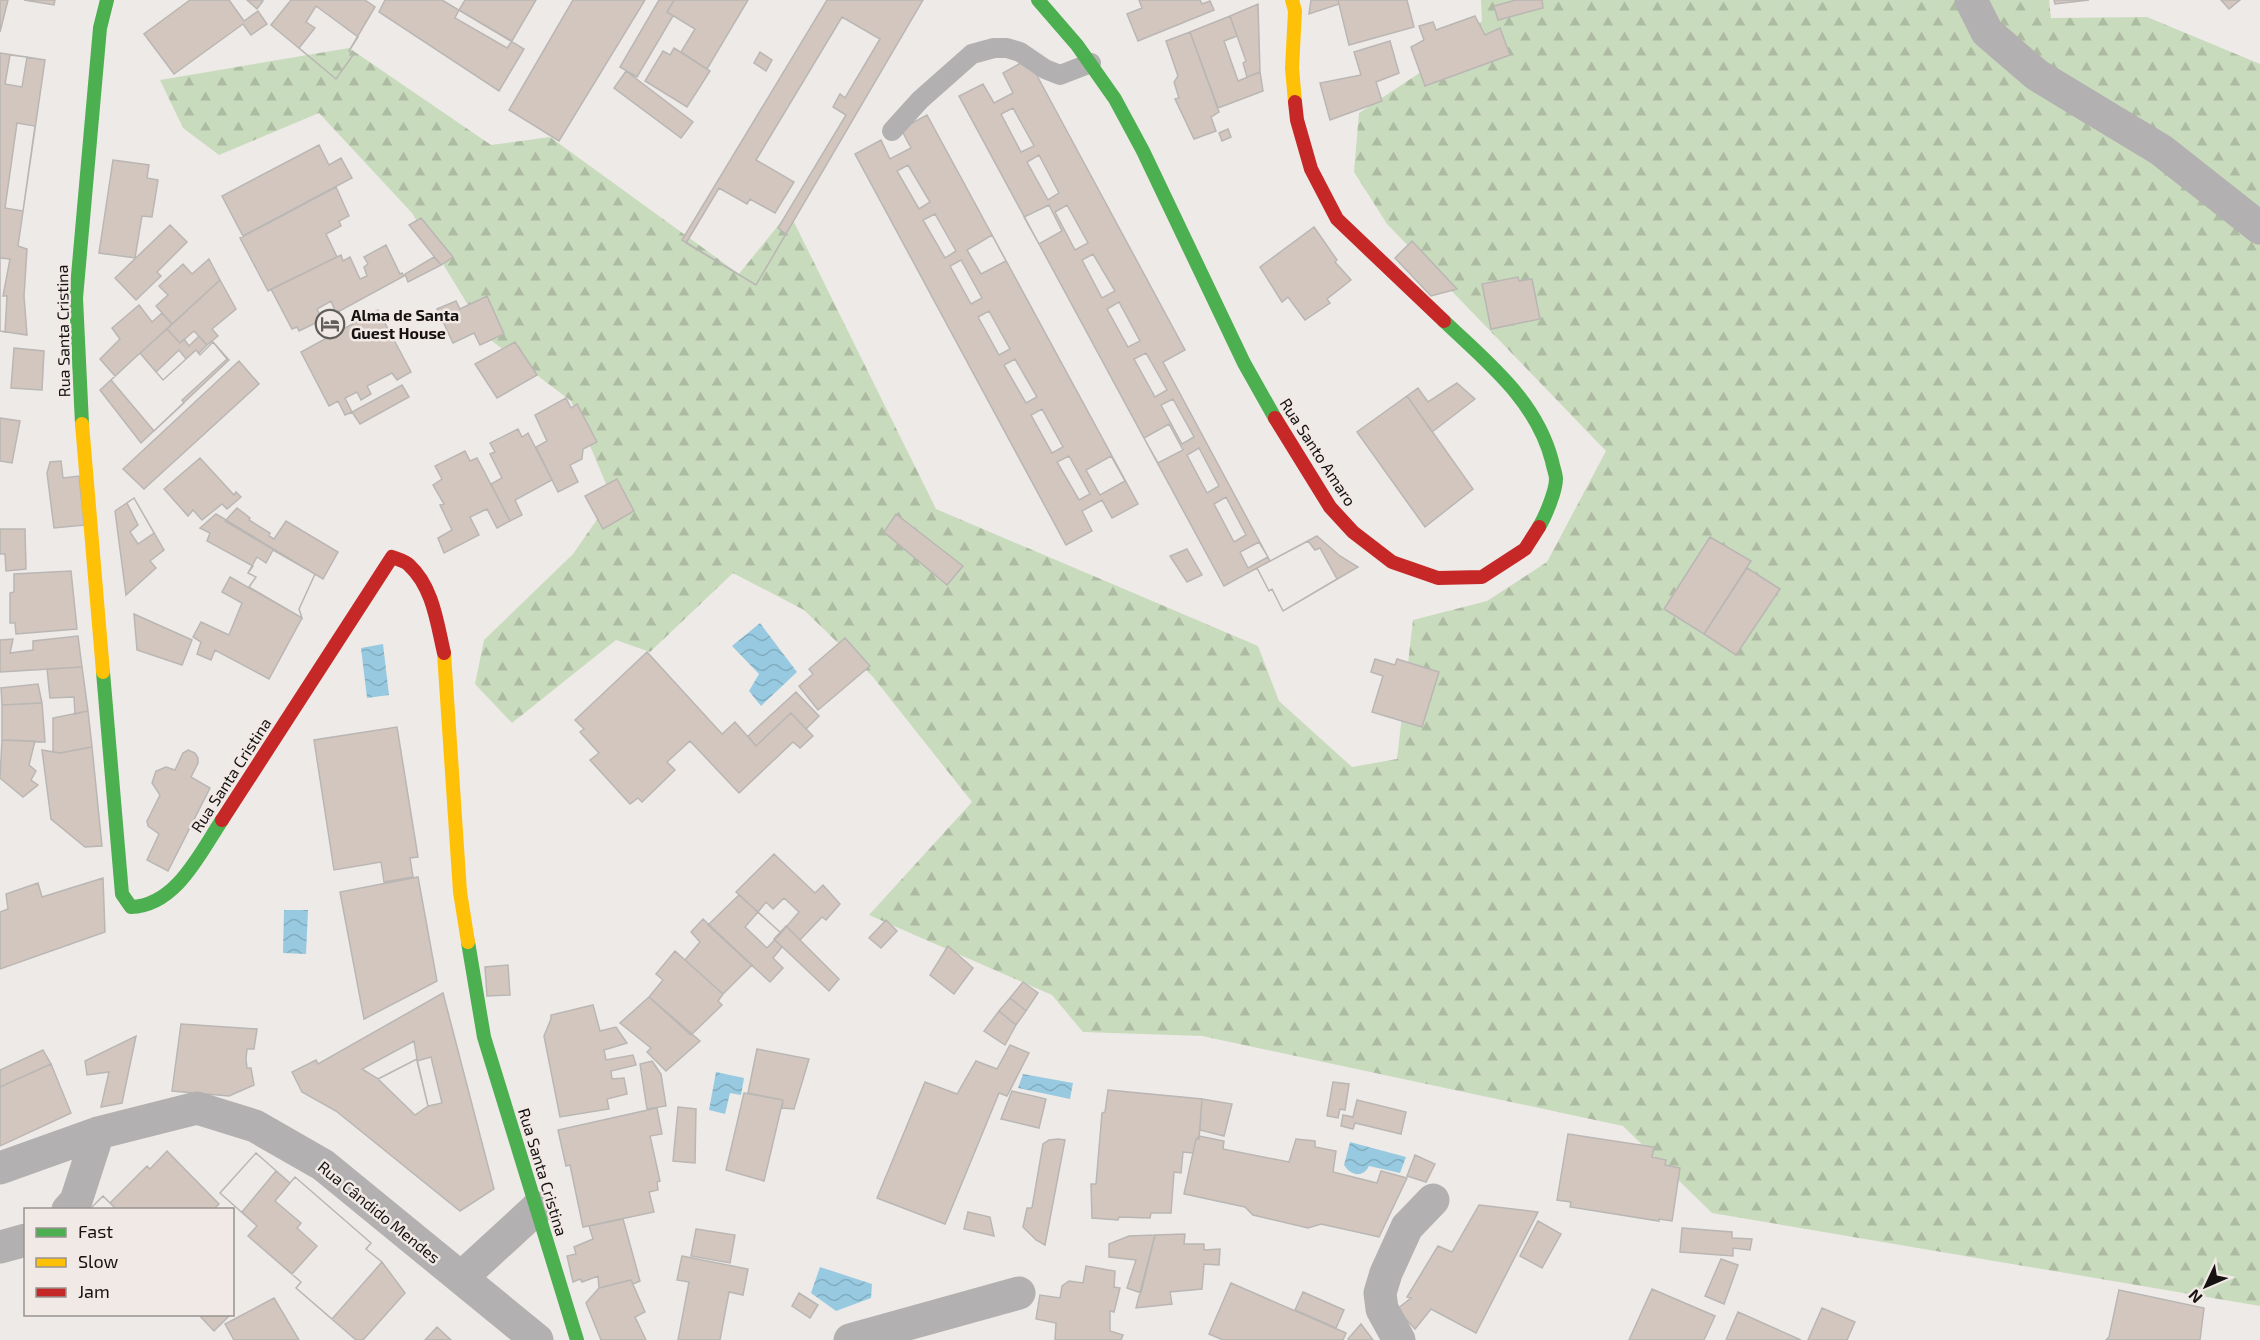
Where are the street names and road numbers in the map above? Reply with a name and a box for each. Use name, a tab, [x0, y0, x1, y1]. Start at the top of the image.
street label: Rua Santa Cristina	[52, 265, 73, 397]
street label: Rua Santo Amaro	[1276, 394, 1360, 509]
street label: Rua Santa Cristina	[186, 714, 275, 836]
street label: Rua Santa Cristina	[515, 1106, 572, 1238]
street label: Rua Cândido Mendes	[315, 1157, 444, 1267]

